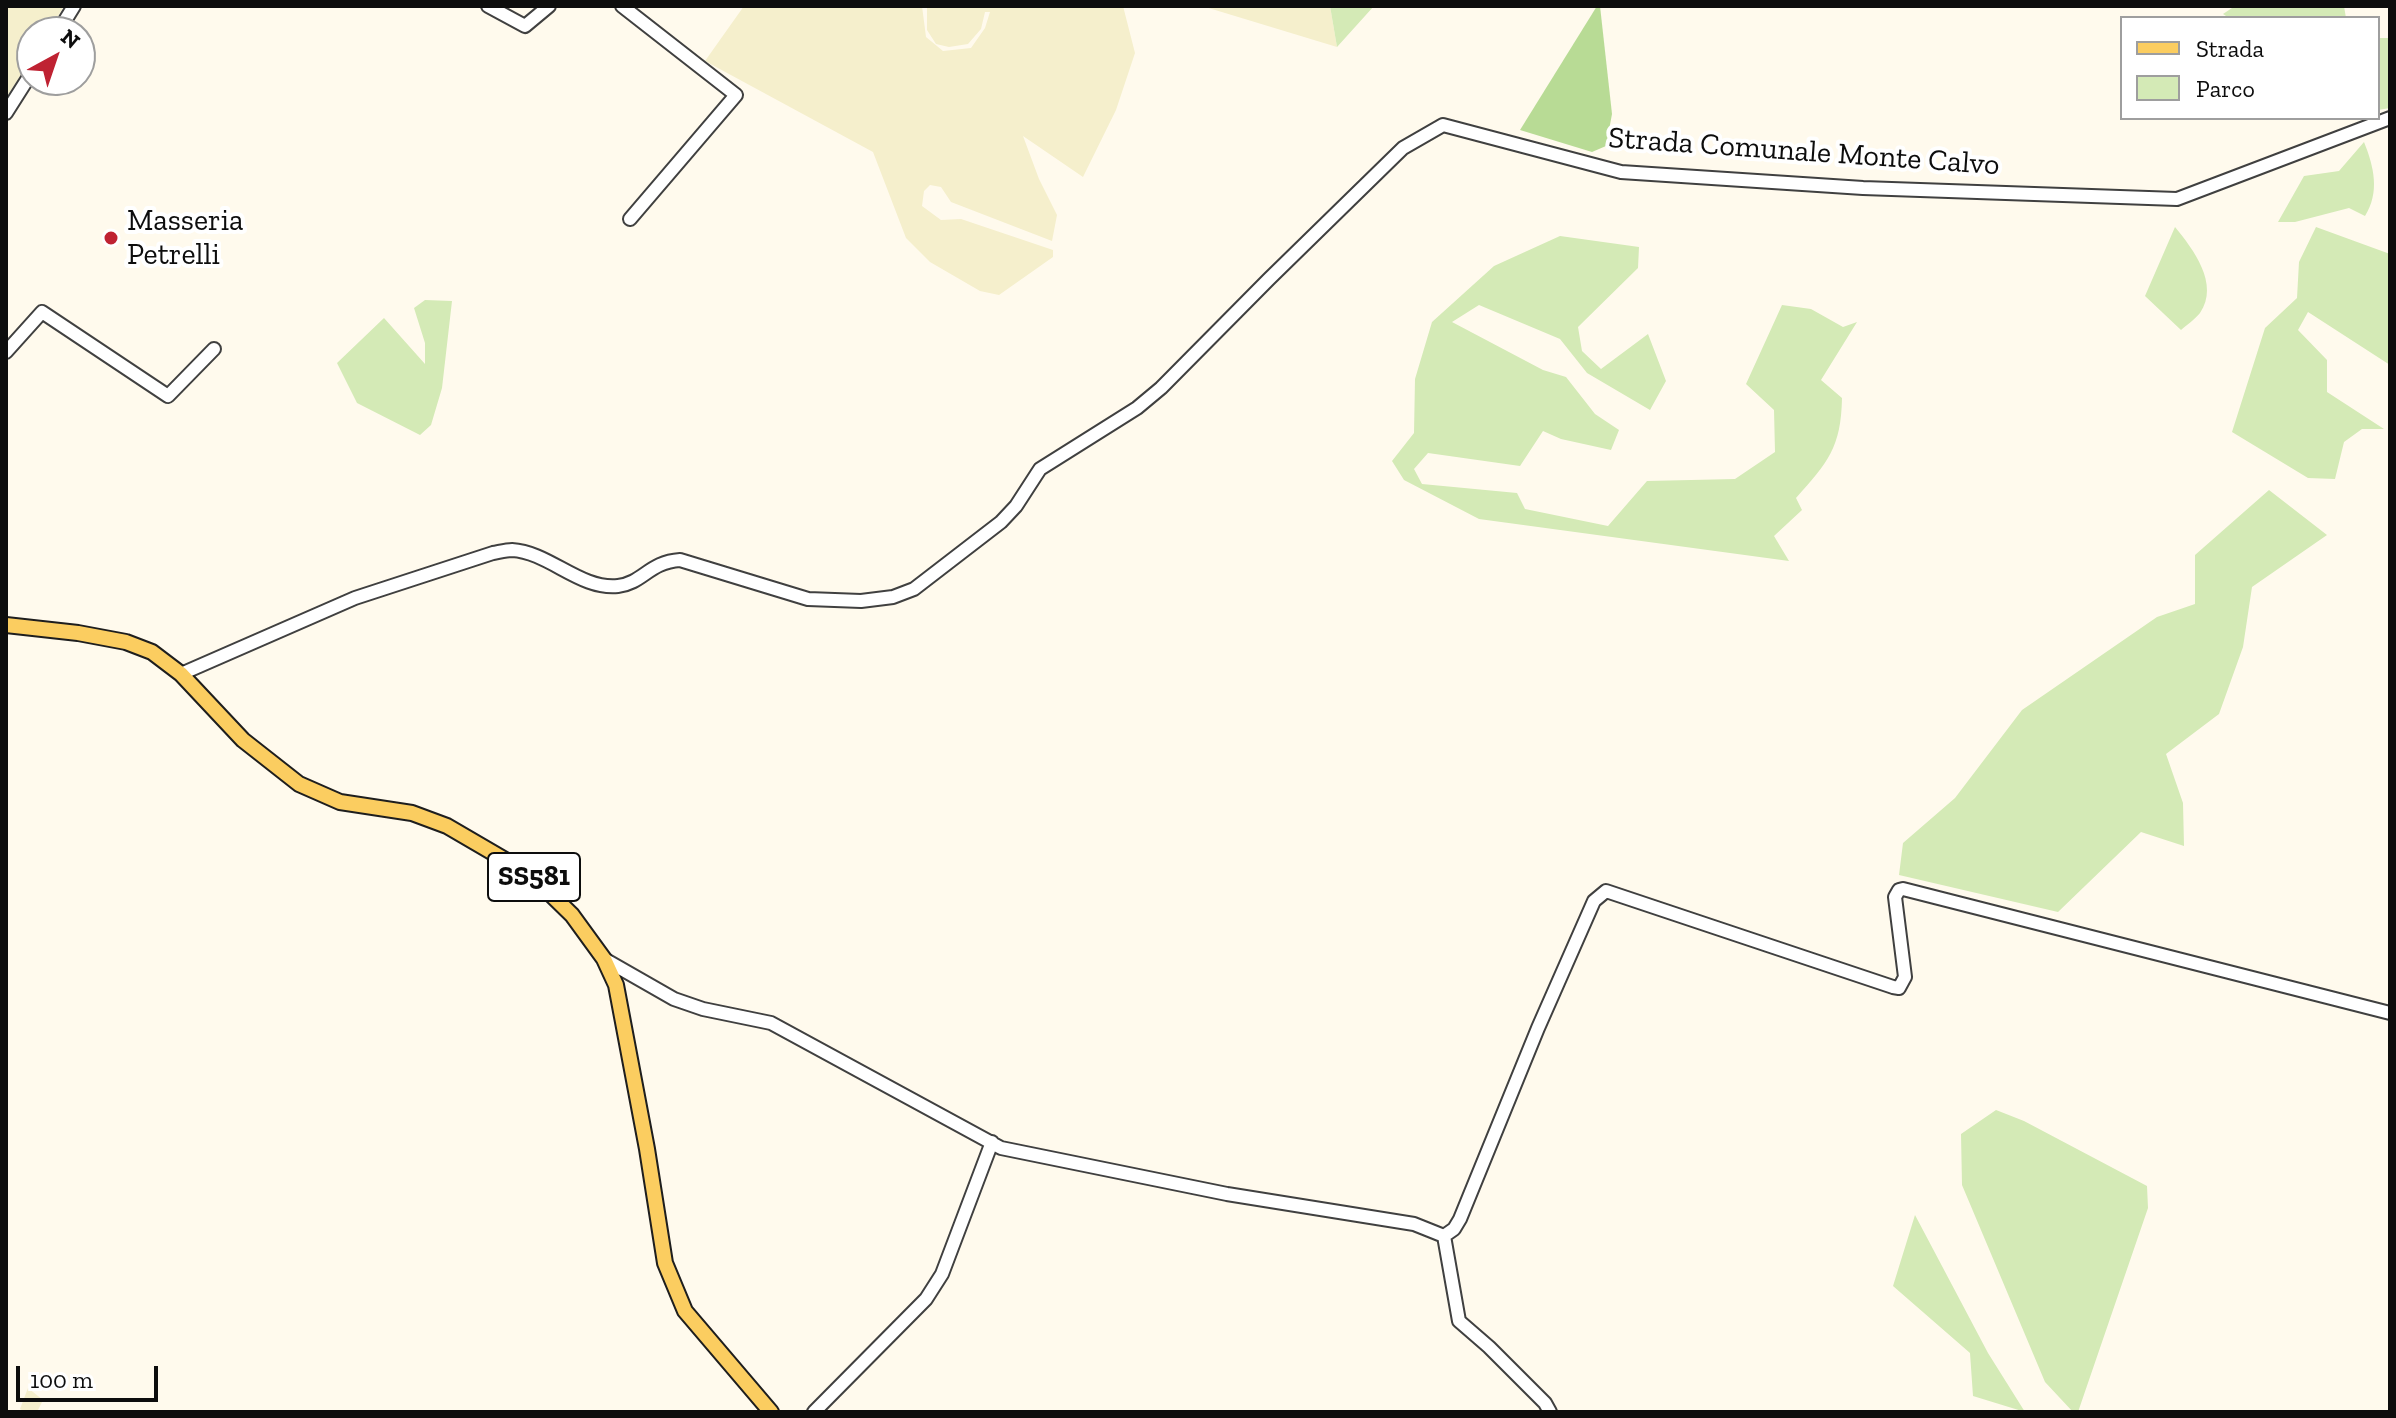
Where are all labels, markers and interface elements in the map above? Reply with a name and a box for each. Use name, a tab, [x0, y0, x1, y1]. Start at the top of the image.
north arrow	[16, 16, 96, 96]
legend	[2120, 16, 2380, 120]
text: N	[55, 23, 86, 54]
text: Strada	[2196, 34, 2264, 63]
text: Parco	[2196, 74, 2255, 103]
street label: Strada Comunale Monte Calvo	[1607, 120, 2001, 184]
place label: Masseria Petrelli	[127, 203, 244, 274]
marker: Masseria Petrelli	[102, 229, 120, 247]
road number: SS581	[488, 853, 580, 901]
scale bar	[20, 1350, 162, 1400]
text: 100 m	[30, 1365, 93, 1394]

